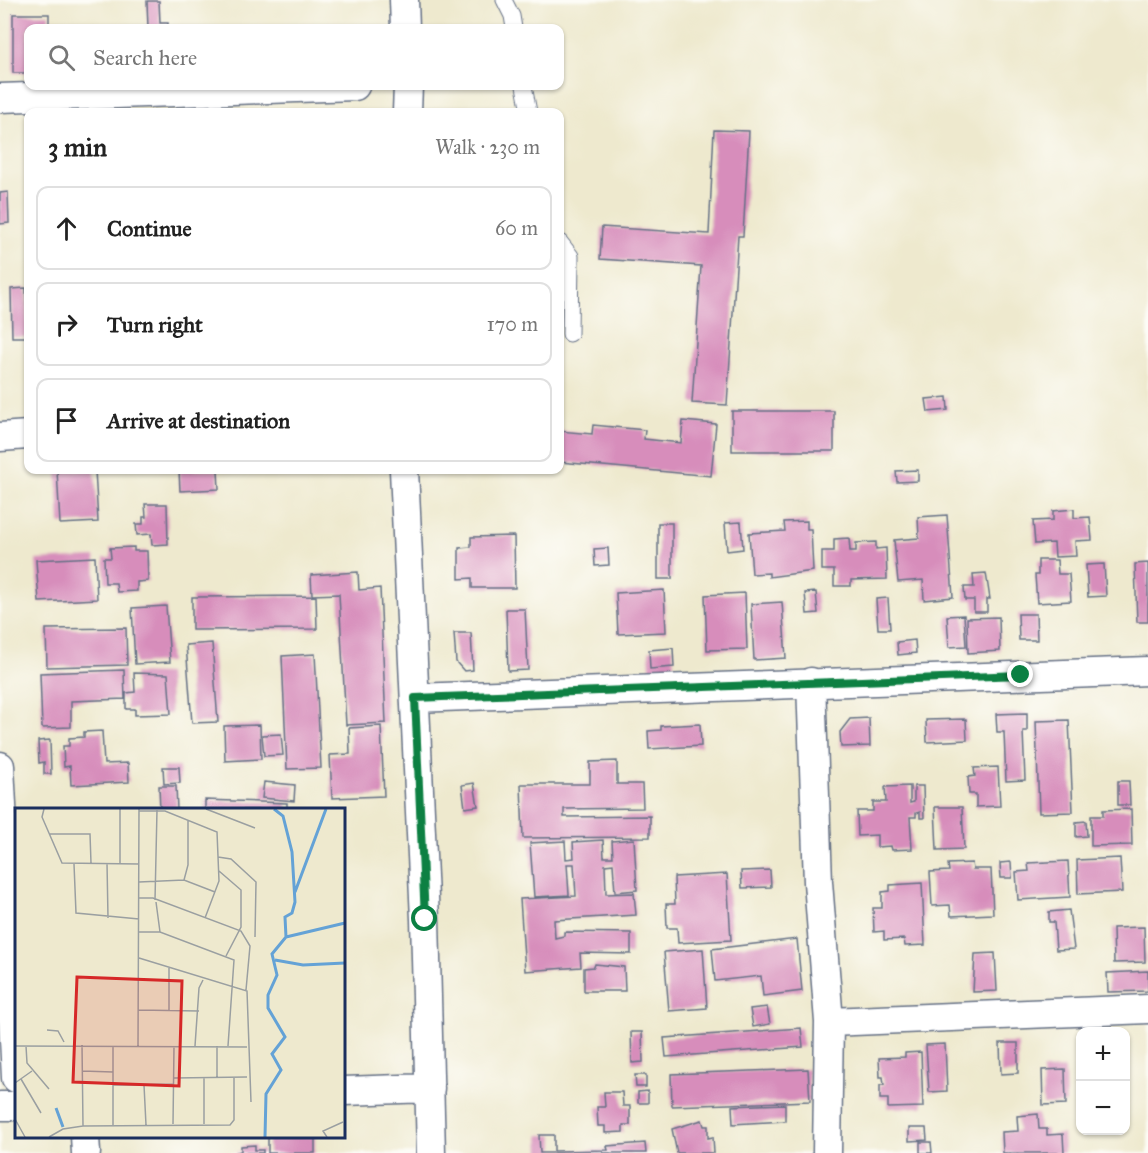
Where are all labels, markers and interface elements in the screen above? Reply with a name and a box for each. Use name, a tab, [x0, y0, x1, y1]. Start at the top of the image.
search box	[24, 24, 564, 90]
icon: search	[45, 41, 78, 74]
text: Search here	[93, 44, 197, 71]
text: 3 min	[48, 131, 107, 163]
text: Walk · 230 m	[435, 135, 540, 159]
icon: ahead	[50, 212, 83, 245]
text: Continue	[107, 215, 192, 242]
text: 60 m	[495, 216, 538, 240]
icon: right	[50, 308, 83, 341]
text: Turn right	[107, 311, 203, 338]
text: 170 m	[487, 312, 538, 336]
icon: arrive	[50, 404, 83, 437]
text: Arrive at destination	[107, 407, 290, 434]
route end	[1007, 661, 1033, 687]
inset map	[15, 808, 345, 1138]
route start	[411, 905, 437, 931]
map controls	[1076, 1027, 1130, 1135]
button: +	[1076, 1027, 1130, 1081]
button: −	[1076, 1081, 1130, 1135]

